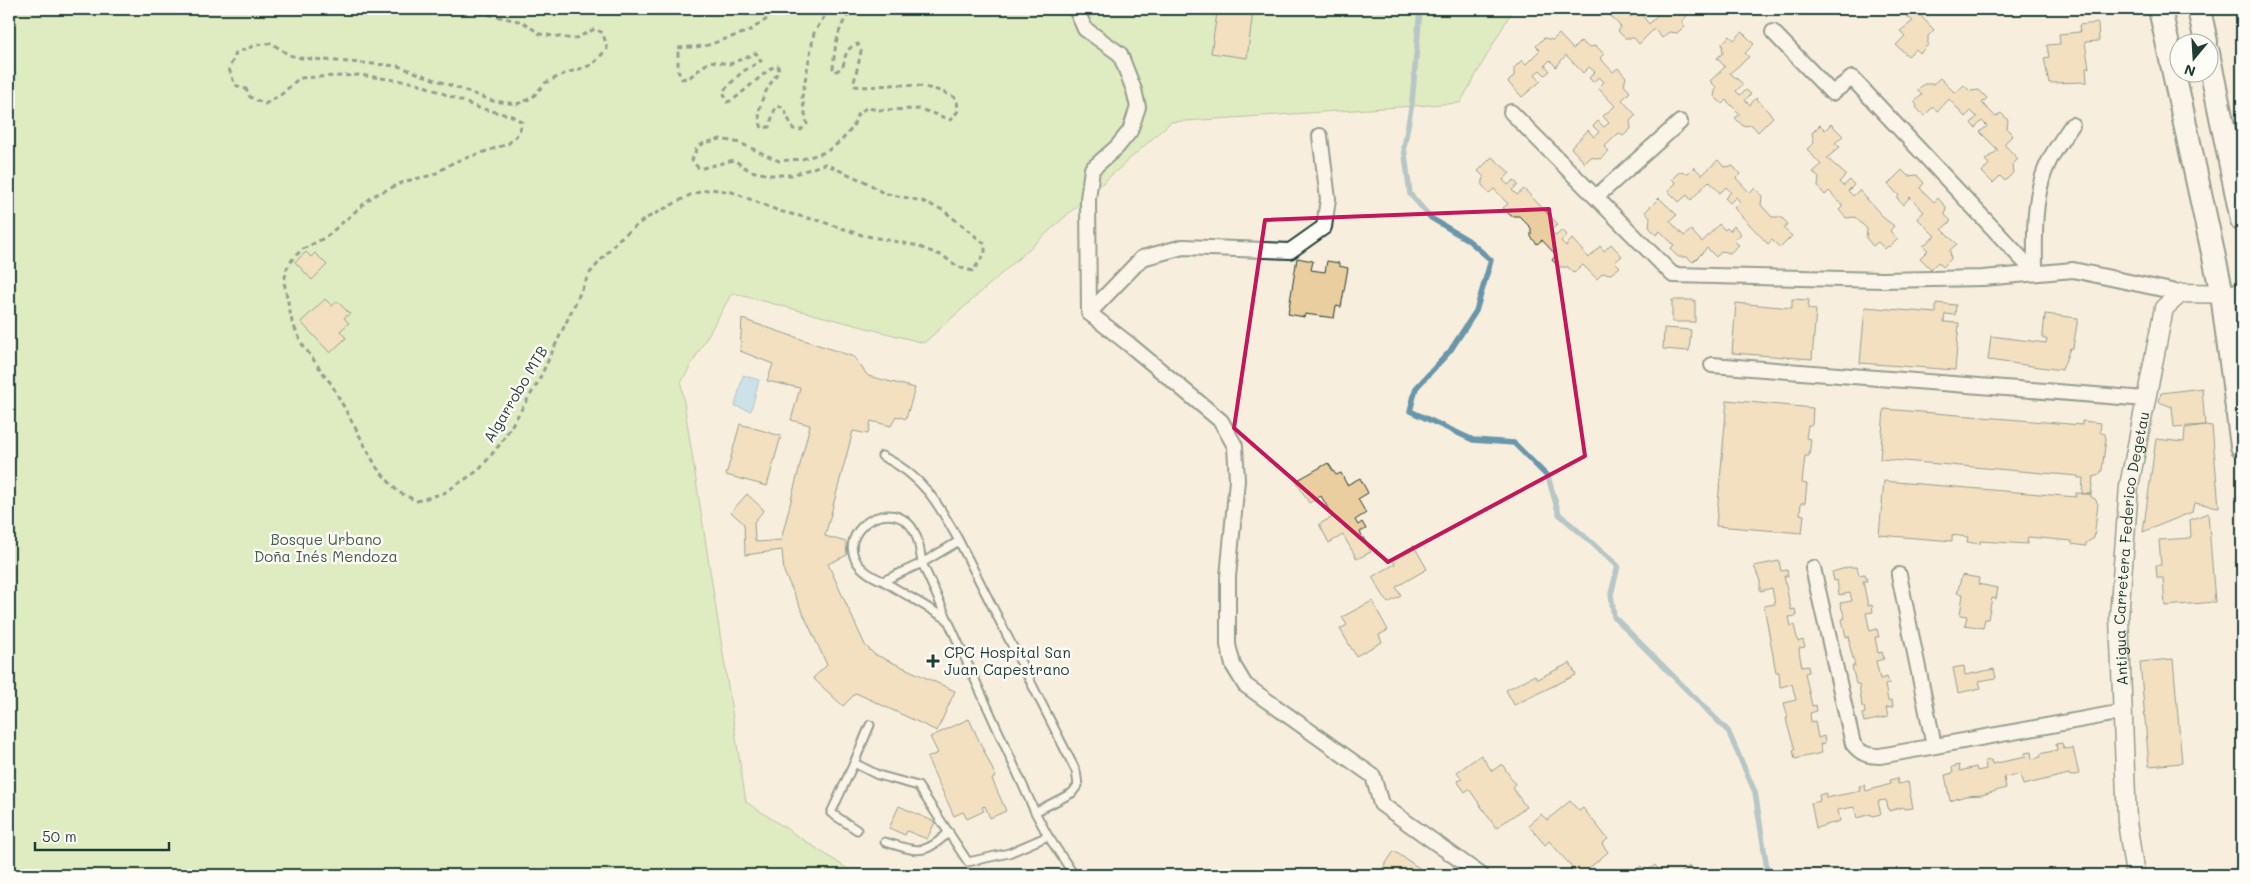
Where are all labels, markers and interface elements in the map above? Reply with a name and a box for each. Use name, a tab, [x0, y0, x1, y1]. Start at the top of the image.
north arrow	[2168, 32, 2218, 82]
text: N	[2182, 60, 2198, 82]
street label: Algarrobo MTB	[478, 342, 552, 446]
street label: Antigua Carretera Federico Degetau	[2109, 410, 2153, 686]
park label: Bosque Urbano Doña Inés Mendoza	[254, 529, 398, 566]
place label: CPC Hospital San Juan Capestrano	[944, 642, 1071, 679]
marker: CPC Hospital San Juan Capestrano	[926, 654, 940, 668]
scale bar	[35, 819, 169, 851]
text: 50 m	[42, 826, 77, 846]

